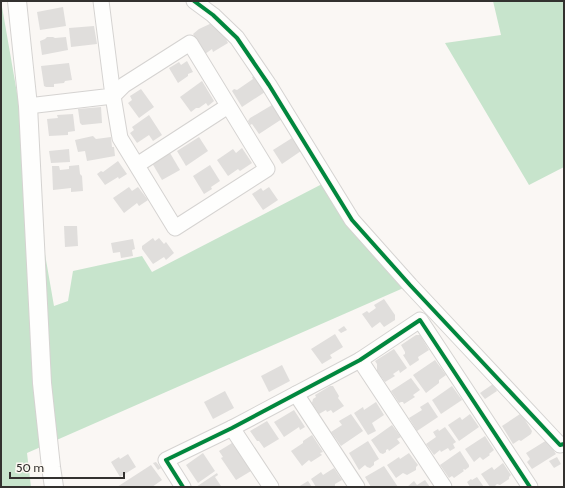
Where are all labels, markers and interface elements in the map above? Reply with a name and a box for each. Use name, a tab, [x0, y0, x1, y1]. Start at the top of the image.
scale bar	[10, 454, 124, 480]
text: 50 m	[16, 460, 44, 475]

